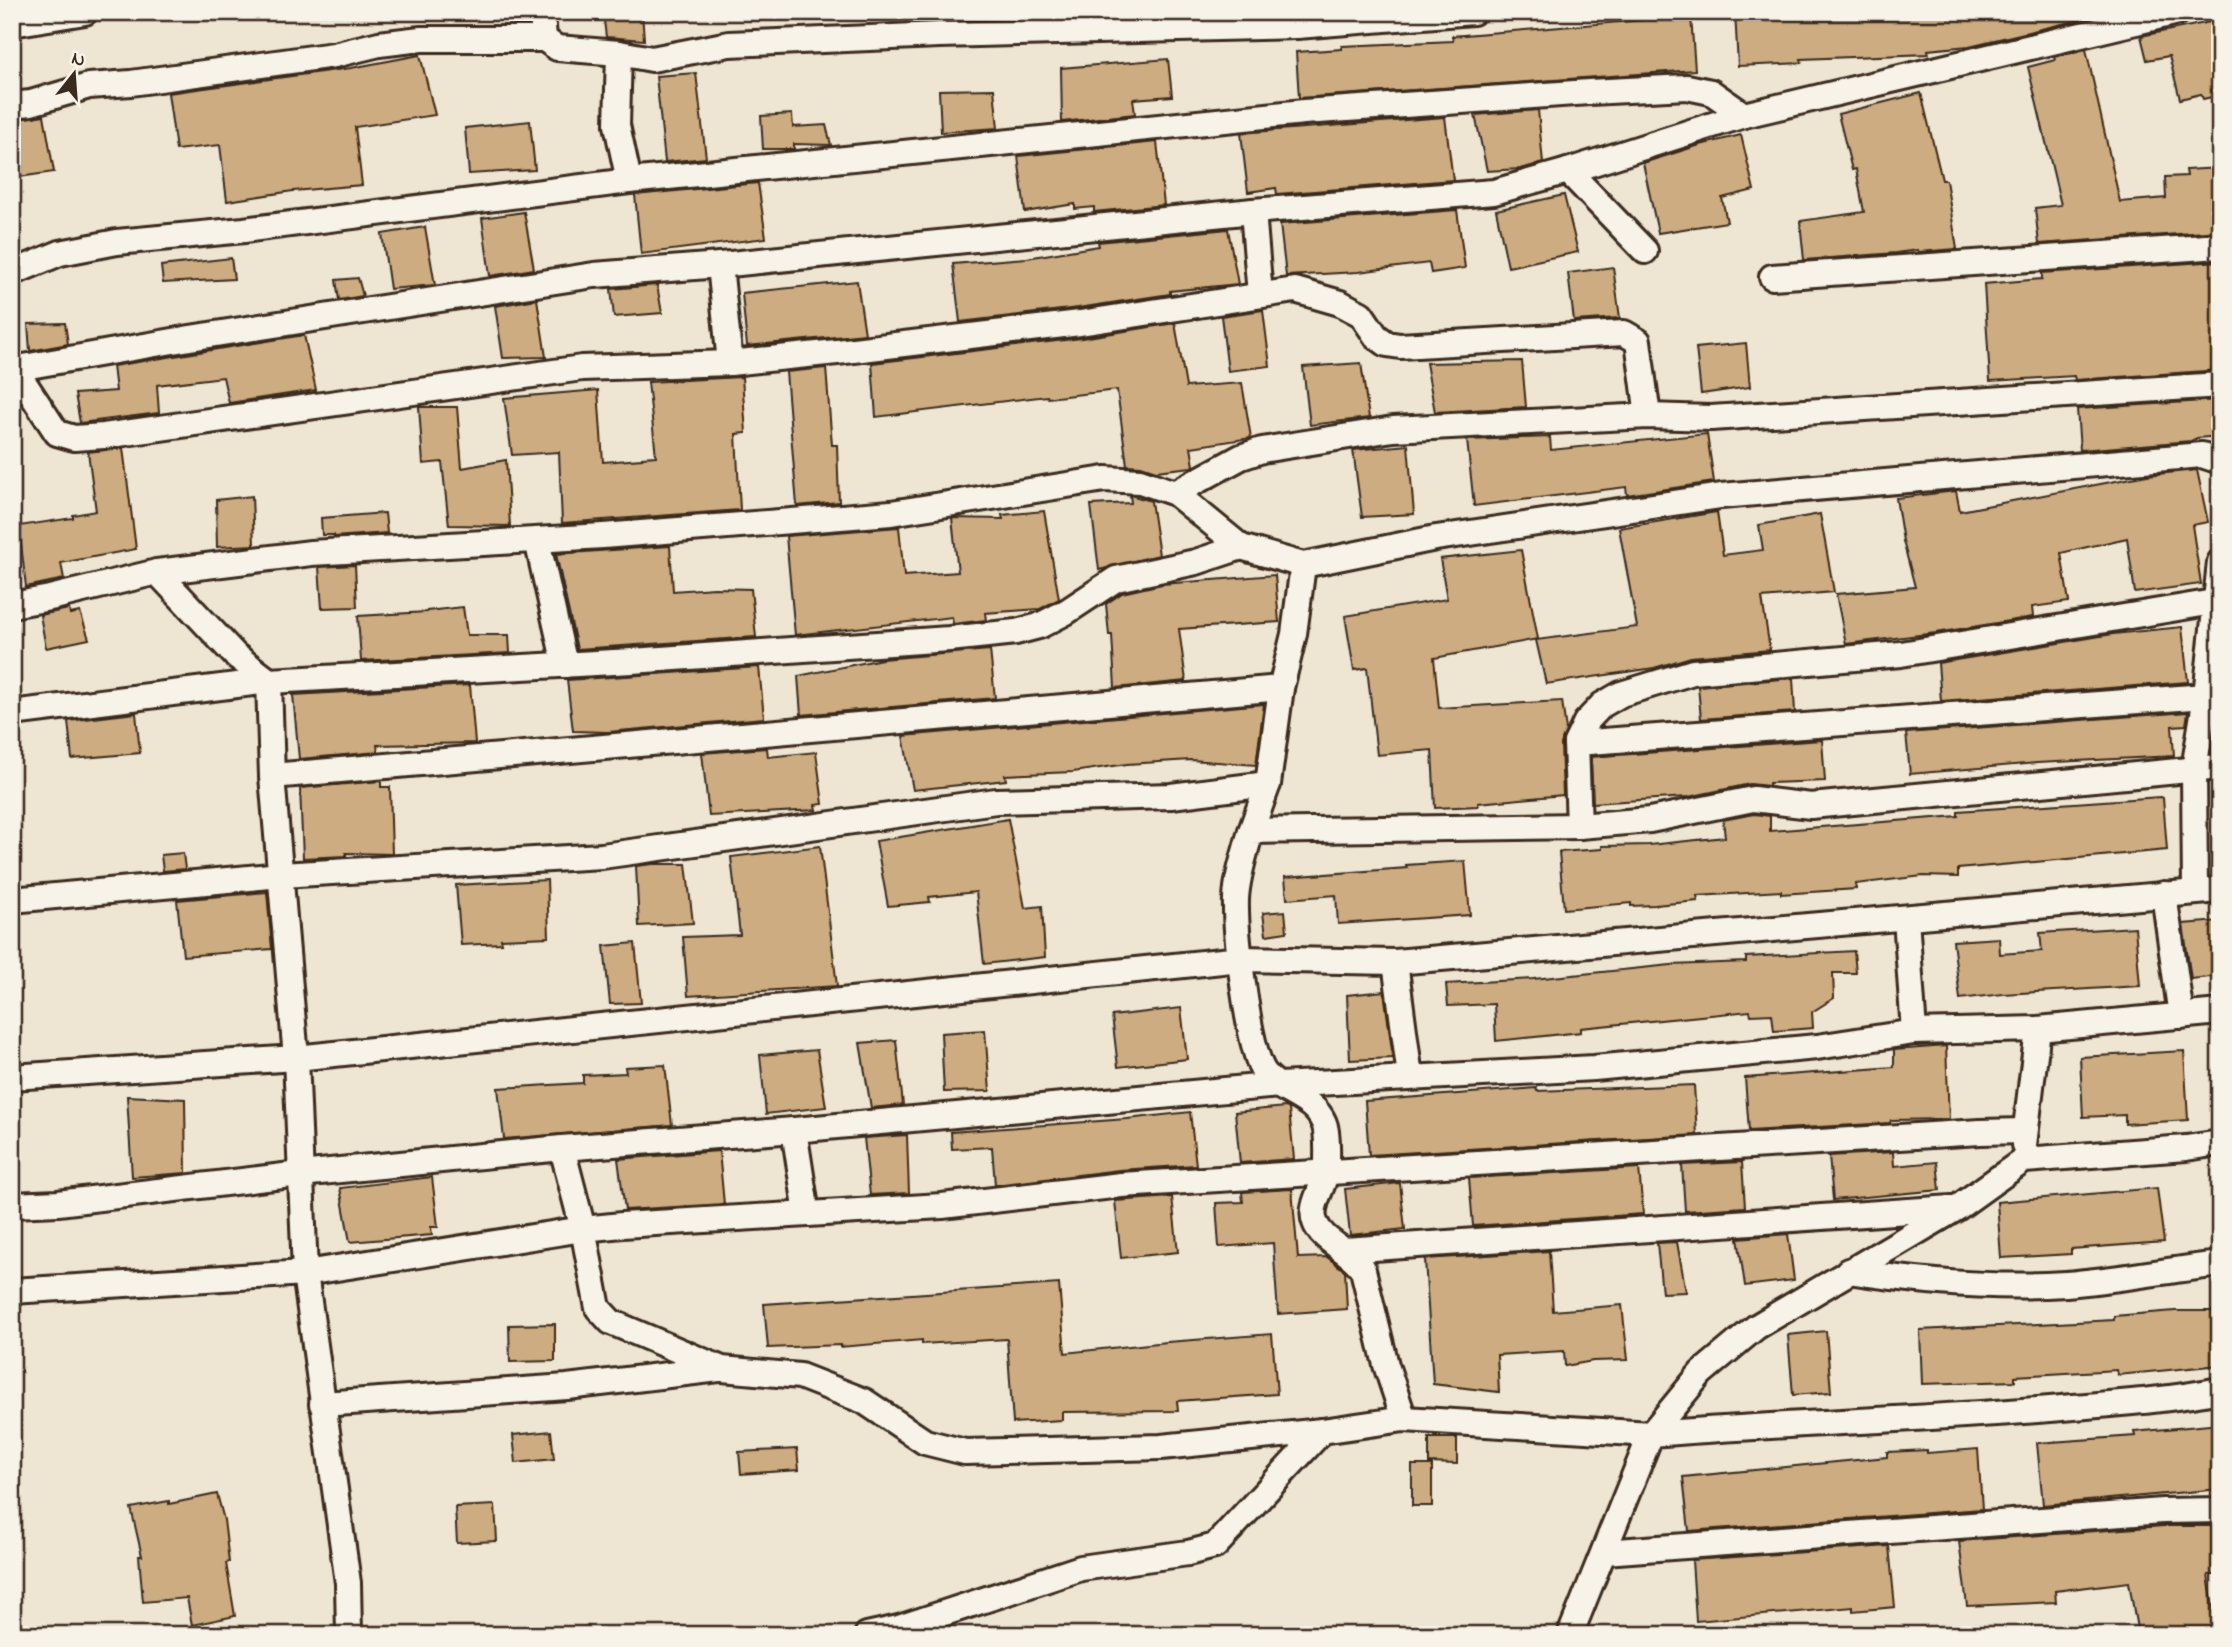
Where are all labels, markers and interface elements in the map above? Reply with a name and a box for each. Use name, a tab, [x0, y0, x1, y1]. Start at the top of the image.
north arrow	[38, 38, 108, 108]
text: N	[68, 45, 88, 75]

